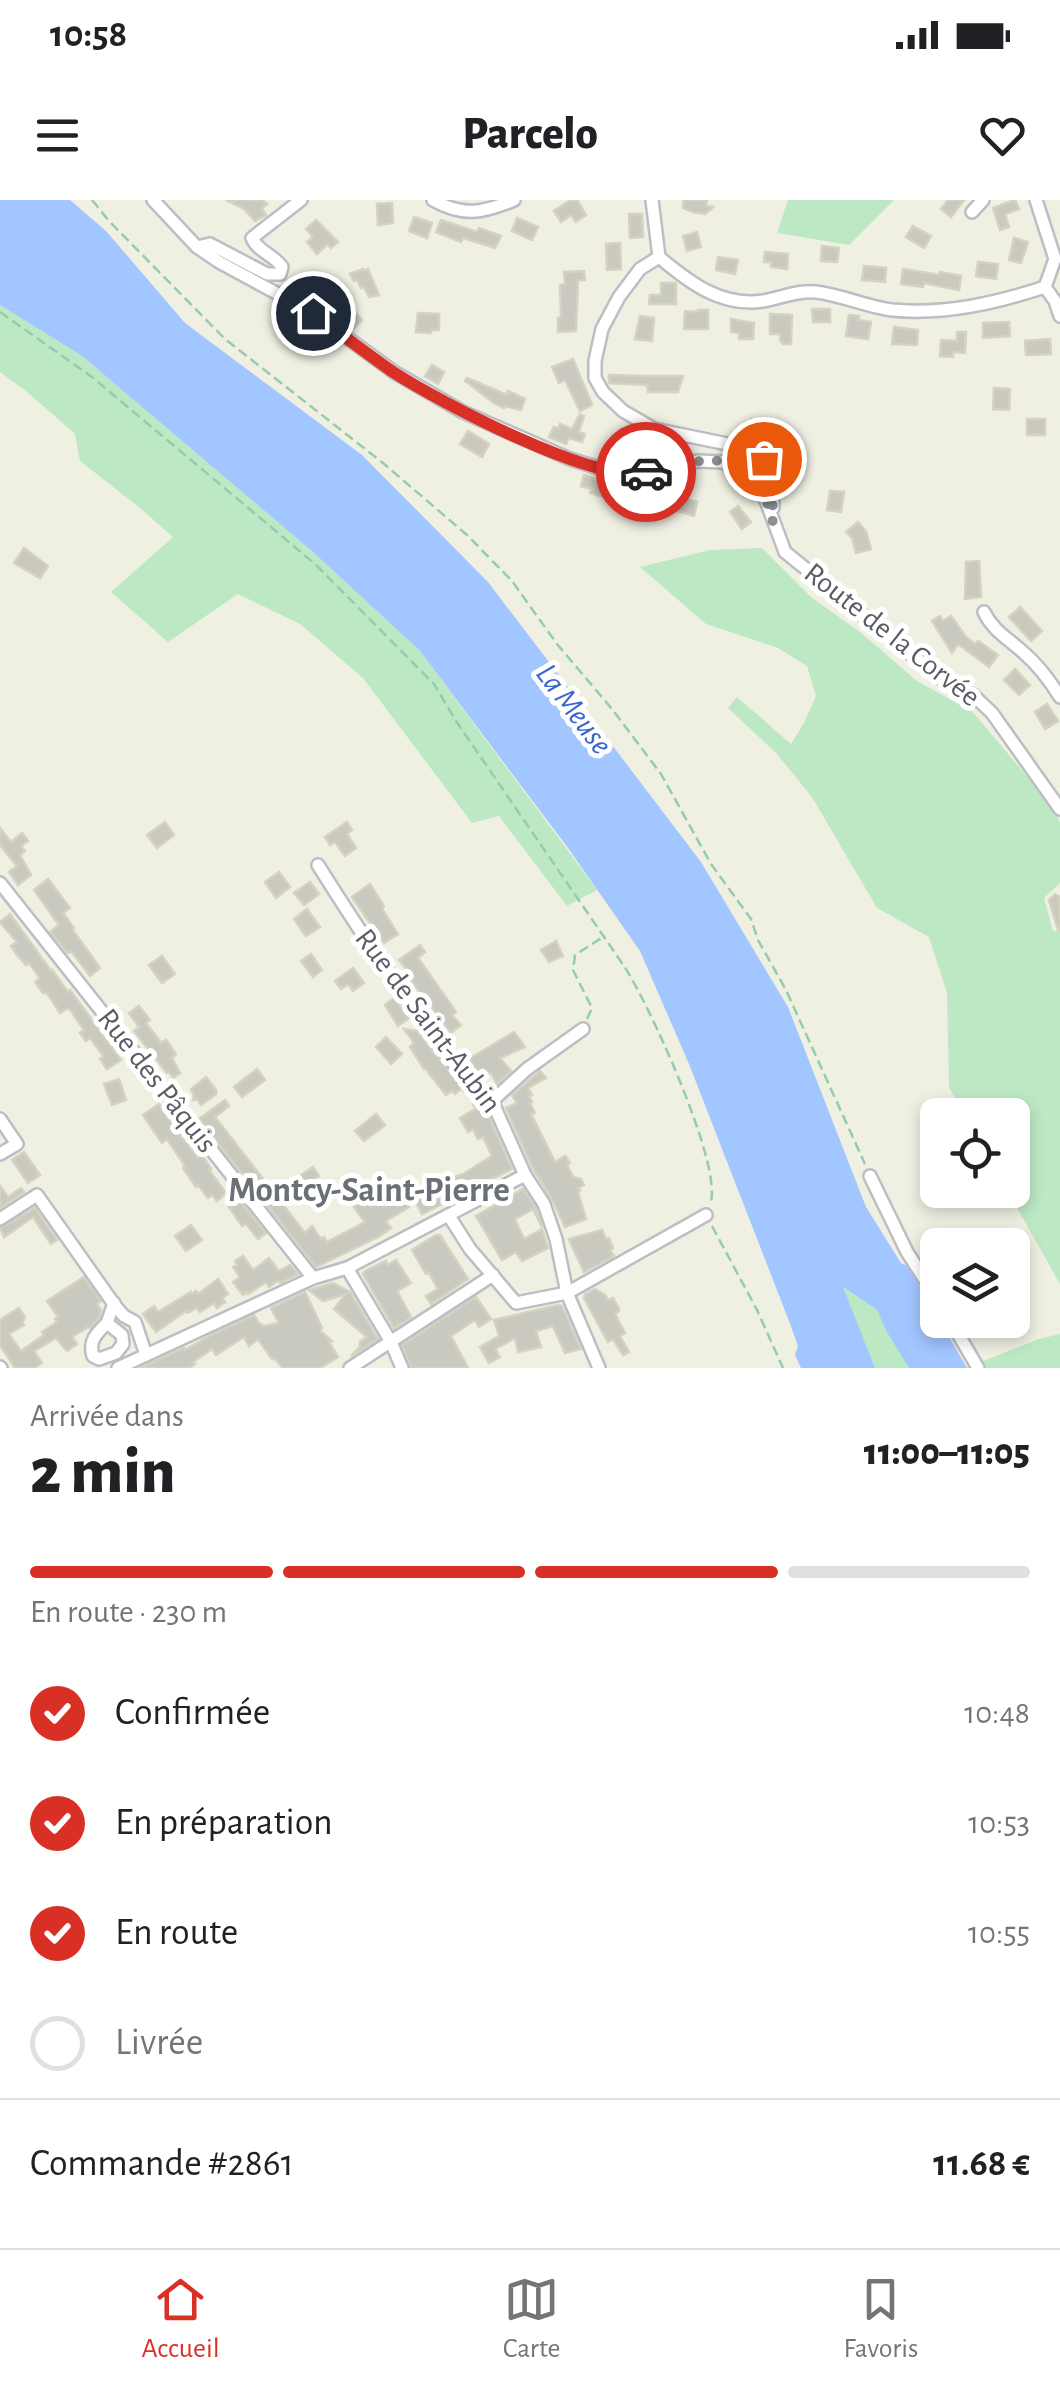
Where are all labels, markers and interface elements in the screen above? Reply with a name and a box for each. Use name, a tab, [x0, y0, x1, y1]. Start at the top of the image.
text: 10:58	[50, 16, 127, 54]
icon: menu	[30, 108, 85, 163]
icon: heart	[975, 108, 1030, 163]
text: Parcelo	[462, 112, 598, 157]
pin	[271, 271, 356, 356]
icon: home	[286, 286, 341, 341]
pin	[722, 417, 807, 502]
courier	[596, 422, 696, 522]
icon: bag	[737, 432, 792, 487]
icon: car	[619, 445, 674, 500]
street label: Route de la Corvée	[799, 557, 985, 713]
water label: La Meuse	[530, 658, 618, 760]
street label: Rue de Saint-Aubin	[349, 923, 507, 1119]
street label: Rue des Pâquis	[92, 1004, 222, 1158]
map controls	[920, 1098, 1030, 1338]
button: locate	[920, 1098, 1030, 1208]
district label: Montcy-Saint-Pierre	[228, 1173, 510, 1208]
button: layers	[920, 1228, 1030, 1338]
text: Arrivée dans	[30, 1400, 184, 1432]
text: 11:00–11:05	[864, 1434, 1030, 1472]
text: 2 min	[30, 1440, 176, 1505]
text: En route · 230 m	[30, 1596, 227, 1628]
icon: check	[30, 1686, 85, 1741]
text: Confirmée	[115, 1694, 270, 1732]
text: 10:48	[964, 1697, 1030, 1729]
icon: check	[30, 1796, 85, 1851]
text: En préparation	[115, 1804, 333, 1842]
text: 10:53	[968, 1807, 1030, 1839]
icon: check	[30, 1906, 85, 1961]
text: En route	[115, 1914, 238, 1952]
text: 10:55	[968, 1917, 1030, 1949]
text: Livrée	[115, 2024, 203, 2062]
text: Commande #2861	[30, 2145, 294, 2183]
text: 11.68 €	[933, 2145, 1030, 2183]
tab: Accueil	[142, 2272, 220, 2366]
tab: Carte	[503, 2272, 560, 2366]
tab: Favoris	[843, 2272, 918, 2366]

